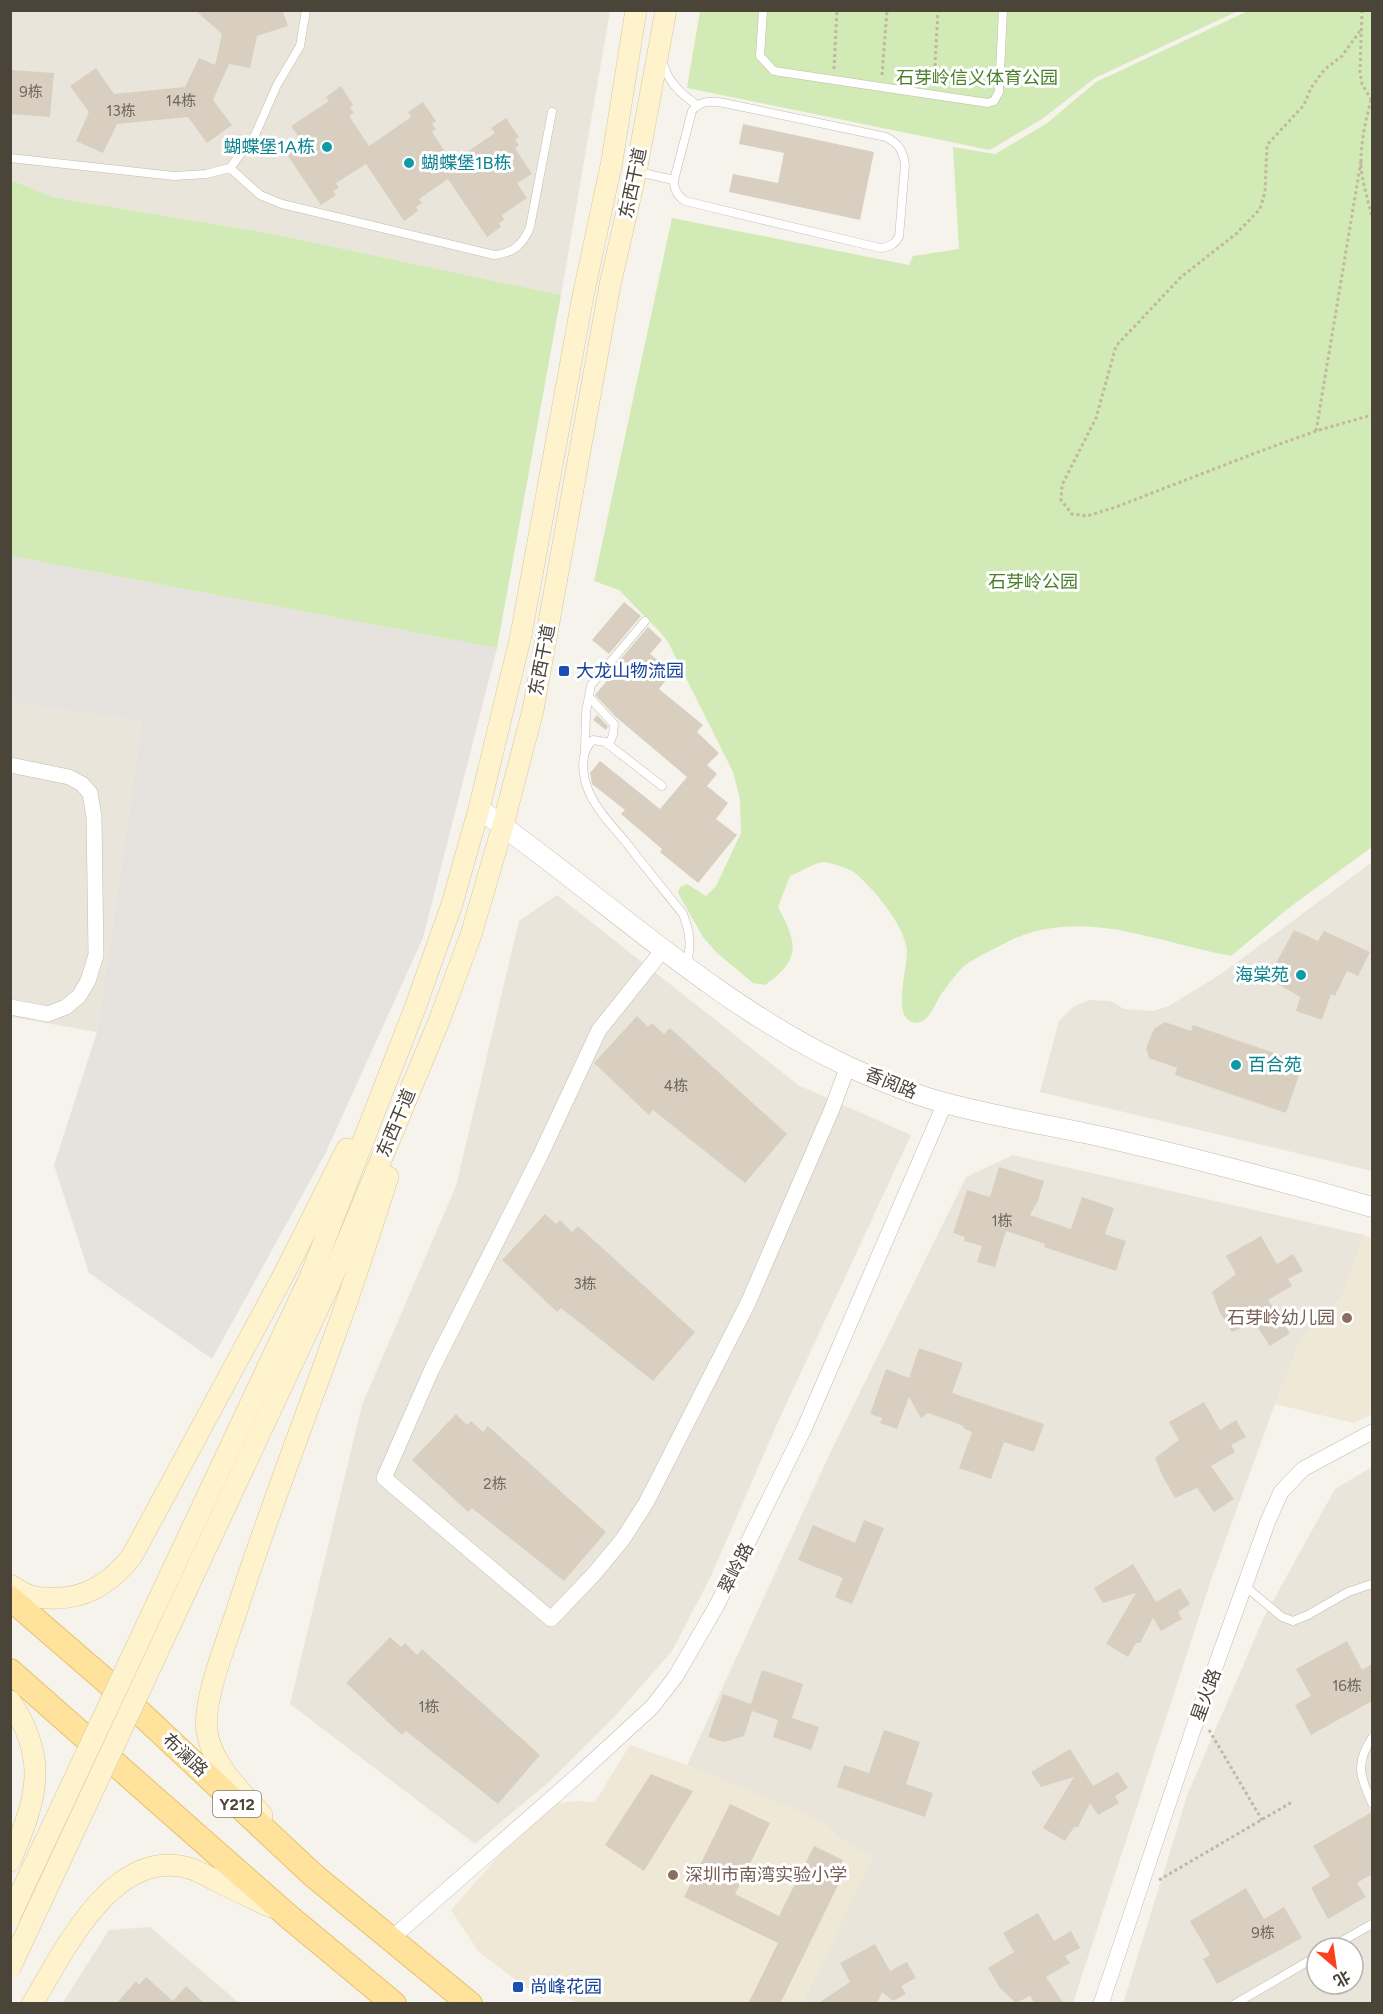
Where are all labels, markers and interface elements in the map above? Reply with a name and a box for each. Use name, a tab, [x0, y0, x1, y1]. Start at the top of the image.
park label: 石芽岭信义体育公园	[896, 67, 1058, 89]
house number: 9栋	[19, 83, 43, 101]
house number: 14栋	[166, 92, 196, 110]
house number: 13栋	[106, 102, 136, 120]
place label: 蝴蝶堡1A栋	[223, 136, 315, 158]
marker: 蝴蝶堡1A栋	[320, 140, 334, 154]
street label: 东西干道	[615, 145, 651, 221]
place label: 蝴蝶堡1B栋	[421, 152, 511, 174]
marker: 蝴蝶堡1B栋	[402, 156, 416, 170]
park label: 石芽岭公园	[988, 571, 1078, 593]
street label: 东西干道	[524, 623, 560, 697]
place label: 大龙山物流园	[576, 660, 684, 682]
marker: 大龙山物流园	[557, 664, 571, 678]
place label: 海棠苑	[1235, 964, 1289, 986]
marker: 海棠苑	[1294, 968, 1308, 982]
place label: 百合苑	[1248, 1054, 1302, 1076]
marker: 百合苑	[1229, 1058, 1243, 1072]
street label: 香阅路	[862, 1063, 920, 1103]
house number: 4栋	[664, 1077, 688, 1095]
street label: 东西干道	[372, 1086, 420, 1160]
house number: 1栋	[991, 1212, 1013, 1230]
house number: 3栋	[573, 1275, 597, 1293]
place label: 石芽岭幼儿园	[1227, 1307, 1335, 1329]
marker: 石芽岭幼儿园	[1340, 1311, 1354, 1325]
house number: 2栋	[483, 1475, 507, 1493]
street label: 翠岭路	[714, 1539, 758, 1597]
street label: 星火路	[1186, 1666, 1226, 1724]
house number: 16栋	[1332, 1677, 1362, 1695]
house number: 1栋	[418, 1698, 440, 1716]
street label: 布澜路	[158, 1729, 212, 1781]
road number: Y212	[213, 1791, 261, 1817]
place label: 深圳市南湾实验小学	[685, 1864, 847, 1886]
marker: 深圳市南湾实验小学	[666, 1868, 680, 1882]
house number: 9栋	[1251, 1924, 1275, 1942]
north arrow	[1305, 1936, 1365, 1996]
text: 北	[1330, 1966, 1354, 1991]
place label: 尚峰花园	[530, 1976, 602, 1998]
marker: 尚峰花园	[511, 1980, 525, 1994]

